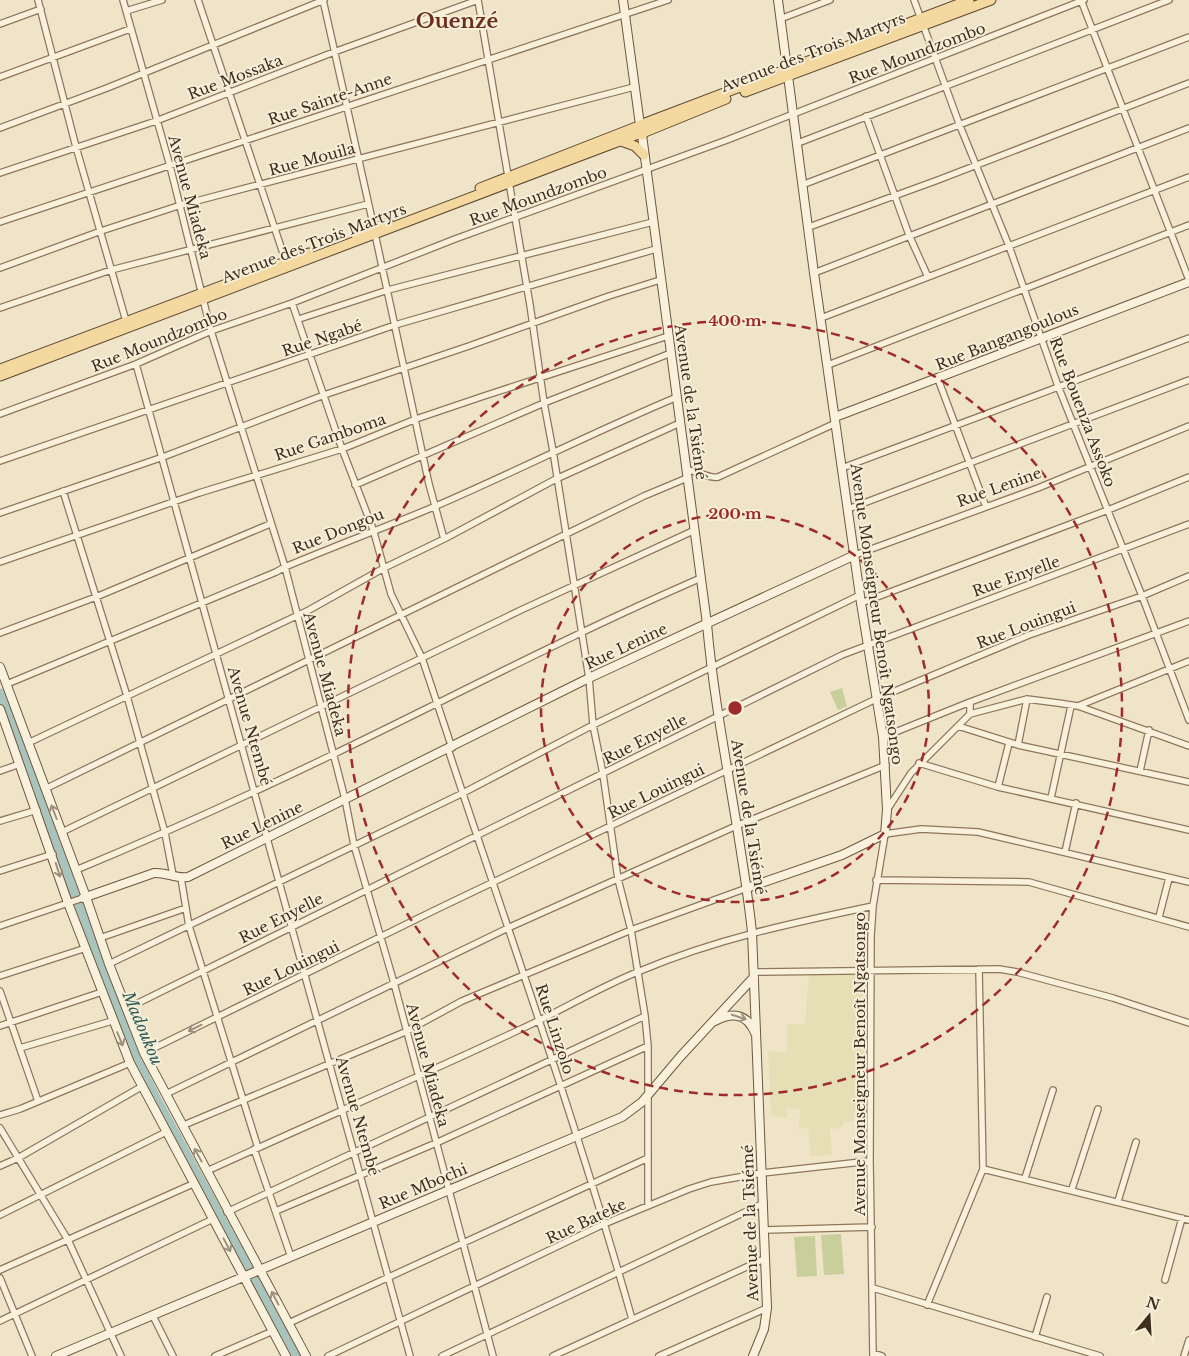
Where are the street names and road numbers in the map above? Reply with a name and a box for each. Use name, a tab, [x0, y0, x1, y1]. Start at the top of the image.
street label: Avenue des Trois Martyrs	[717, 8, 908, 96]
street label: Rue Moundzombo	[846, 18, 988, 88]
street label: Rue Mossaka	[185, 50, 286, 104]
street label: Rue Sainte-Anne	[265, 69, 395, 129]
street label: Avenue Miadeka	[164, 132, 216, 262]
street label: Rue Mouila	[267, 138, 358, 180]
street label: Rue Moundzombo	[467, 162, 610, 230]
street label: Avenue des Trois Martyrs	[218, 199, 409, 287]
street label: Rue Bangangoulous	[933, 299, 1082, 374]
street label: Rue Moundzombo	[88, 304, 230, 376]
street label: Rue Ngabé	[279, 315, 365, 361]
street label: Avenue de la Tsiémé	[671, 322, 711, 481]
street label: Rue Bouenza Assoko	[1046, 334, 1120, 490]
street label: Rue Gamboma	[272, 409, 389, 465]
street label: Avenue Monseigneur Benoît Ngatsongo	[846, 461, 908, 766]
street label: Rue Lenine	[954, 463, 1044, 511]
street label: Rue Dongou	[289, 504, 387, 558]
street label: Rue Enyelle	[970, 551, 1062, 601]
street label: Rue Louingui	[974, 597, 1078, 653]
street label: Avenue Miadeka	[299, 609, 351, 739]
street label: Rue Lenine	[582, 619, 670, 673]
street label: Avenue Ntembé	[224, 663, 276, 788]
street label: Rue Enyelle	[600, 710, 690, 768]
street label: Avenue de la Tsiémé	[727, 737, 771, 896]
street label: Rue Louingui	[605, 759, 707, 823]
street label: Rue Lenine	[218, 797, 306, 853]
street label: Rue Enyelle	[236, 889, 326, 947]
street label: Avenue Monseigneur Benoît Ngatsongo	[850, 912, 869, 1217]
street label: Rue Louingui	[240, 936, 342, 1000]
street label: Rue Linzolo	[531, 981, 579, 1077]
street label: Avenue Miadeka	[402, 1000, 454, 1130]
street label: Avenue Ntembé	[332, 1053, 384, 1178]
street label: Avenue de la Tsiémé	[738, 1144, 762, 1303]
street label: Rue Mbochi	[376, 1159, 470, 1213]
street label: Rue Bateke	[543, 1194, 629, 1248]

